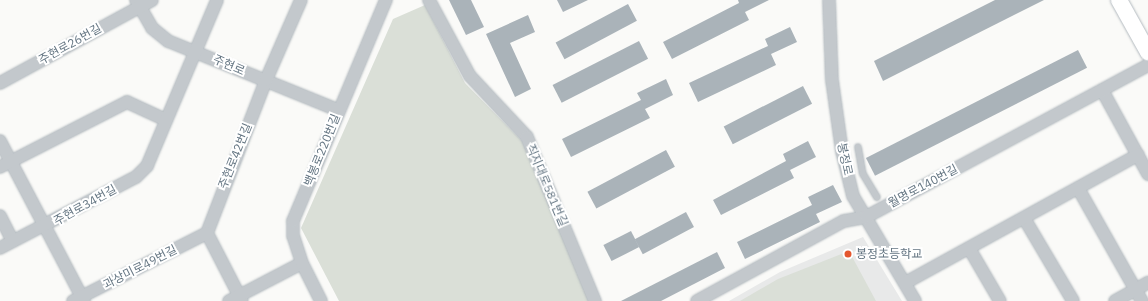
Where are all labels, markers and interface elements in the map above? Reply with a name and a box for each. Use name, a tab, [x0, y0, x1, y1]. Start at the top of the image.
street label: 주현로26번길	[36, 21, 104, 67]
street label: 주현로	[211, 52, 247, 78]
street label: 백봉로220번길	[301, 112, 343, 188]
street label: 주현로42번길	[215, 121, 255, 191]
street label: 봉정로	[835, 141, 855, 177]
street label: 직지대로581번길	[523, 142, 571, 228]
street label: 월명로140번길	[886, 162, 960, 210]
street label: 주현로34번길	[51, 182, 119, 228]
street label: 과상미로49번길	[101, 242, 179, 292]
place label: 봉정초등학교	[856, 247, 922, 261]
marker: 봉정초등학교	[843, 249, 853, 259]

